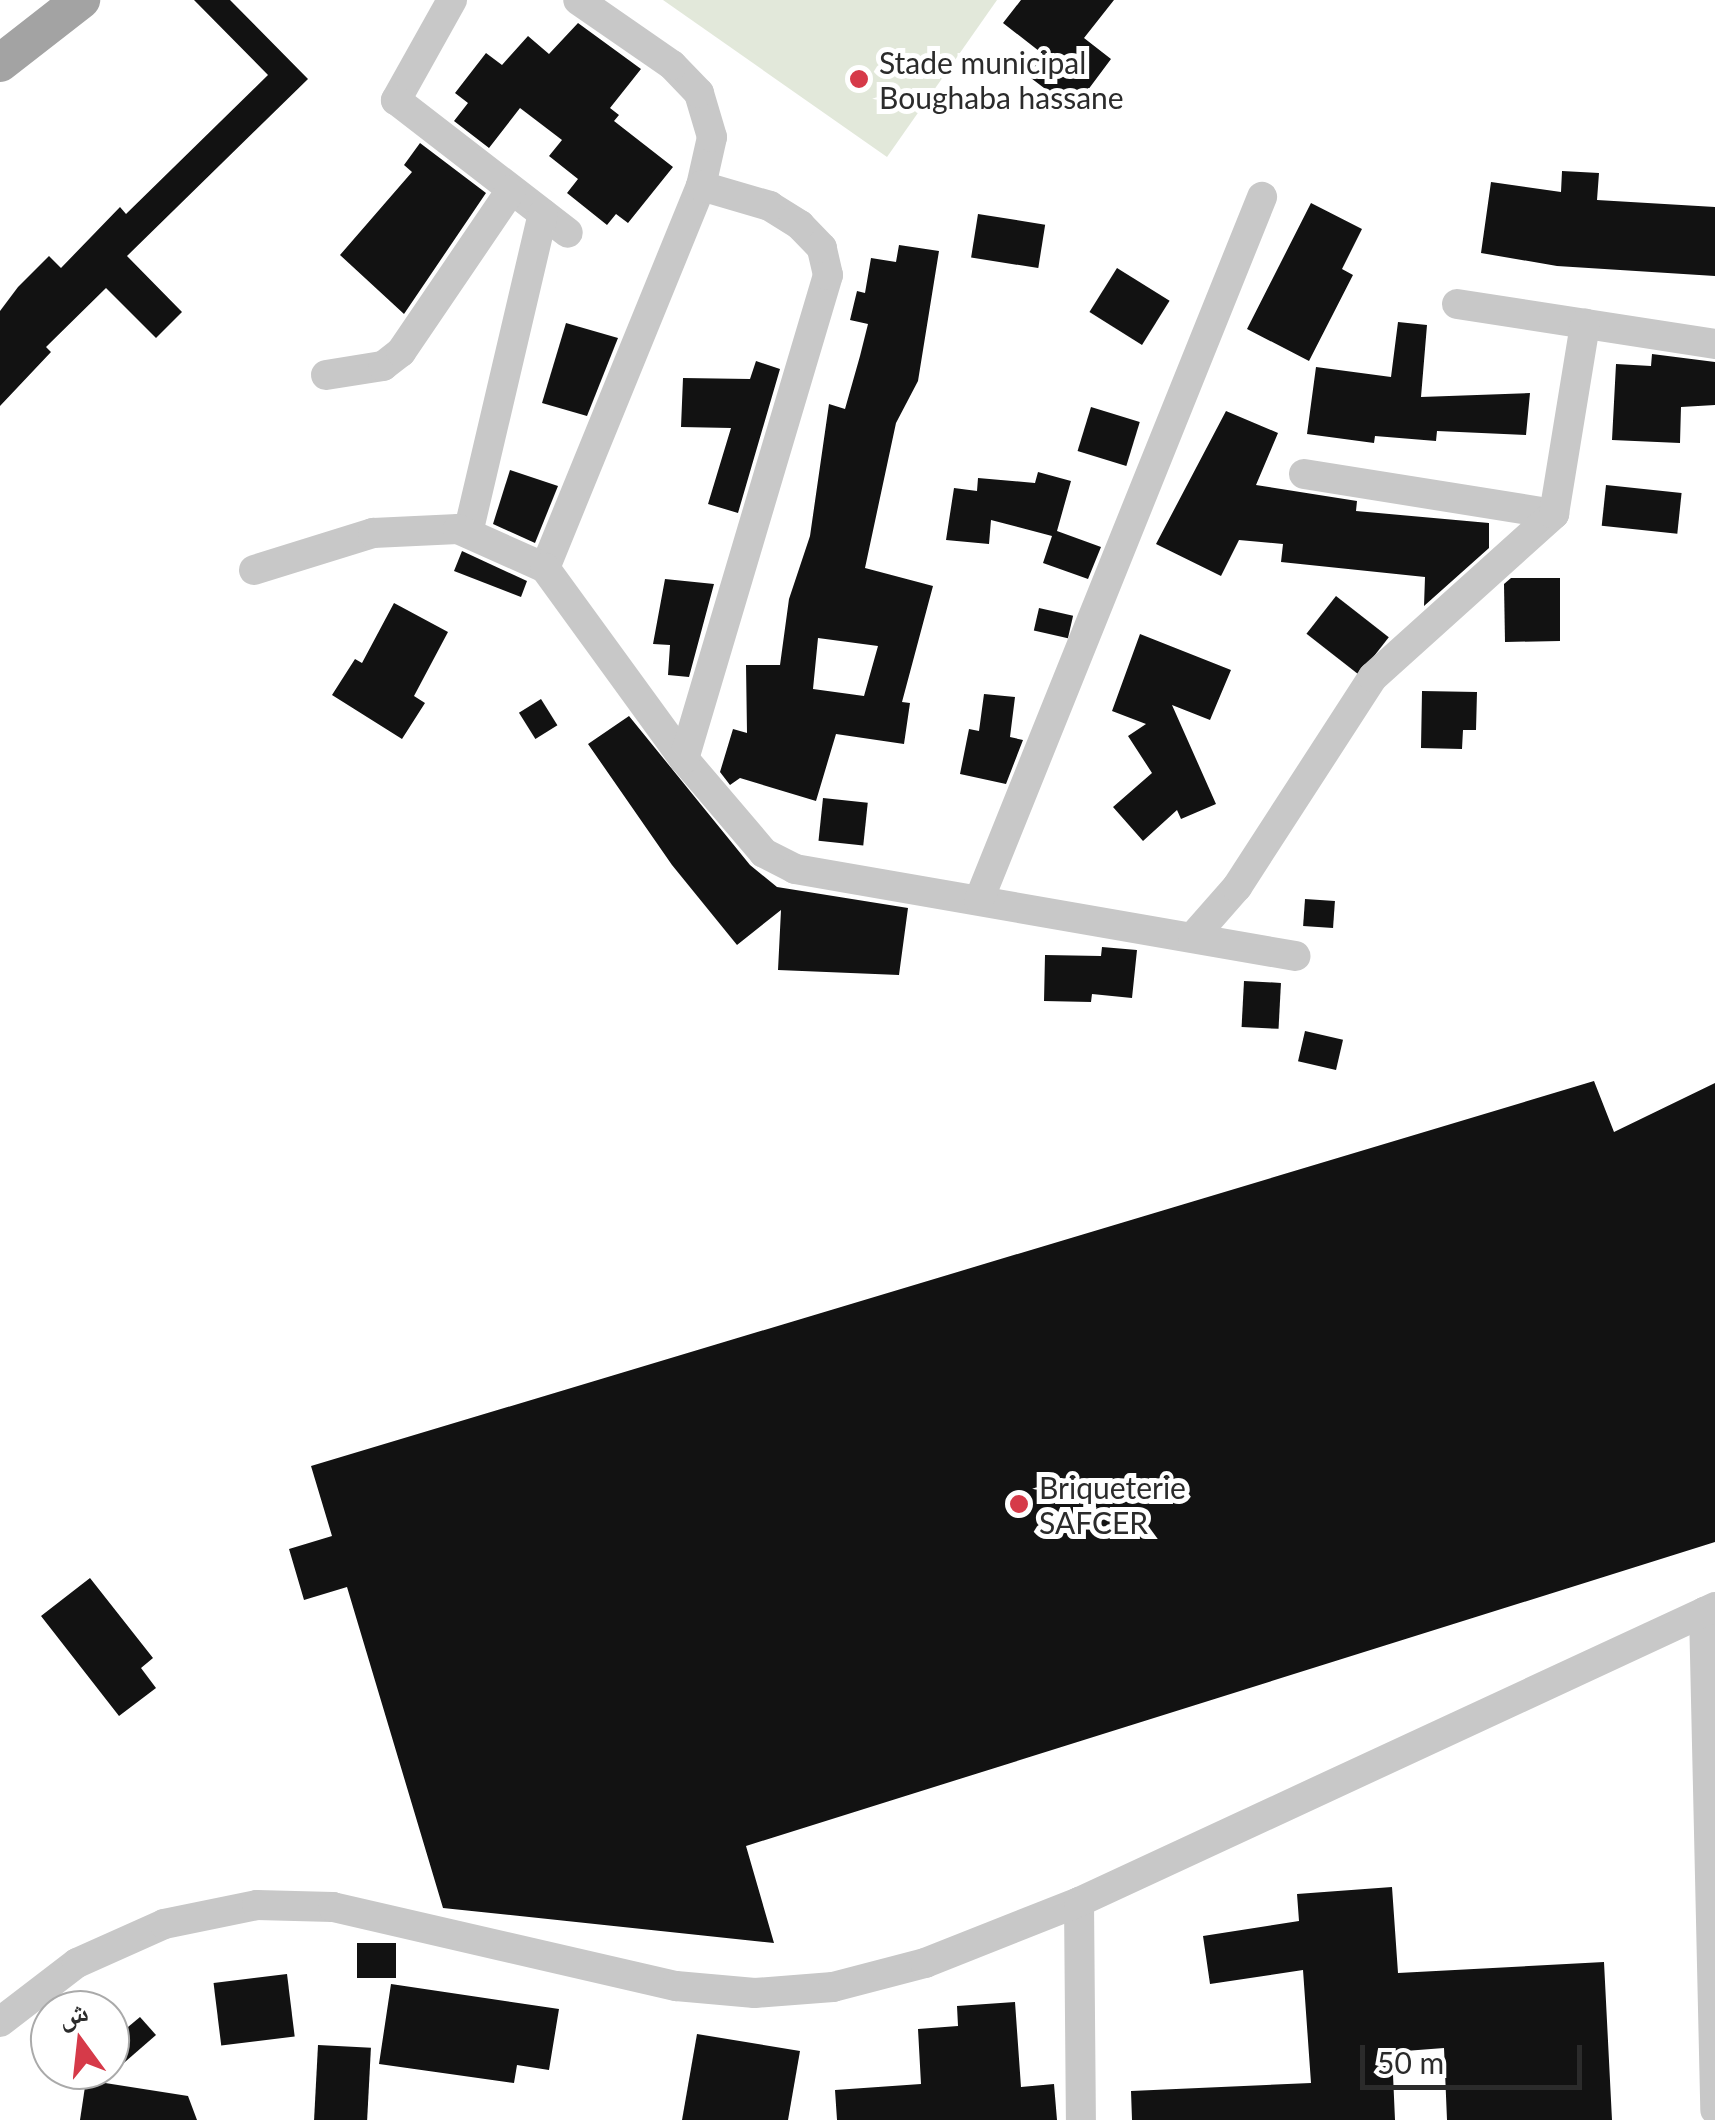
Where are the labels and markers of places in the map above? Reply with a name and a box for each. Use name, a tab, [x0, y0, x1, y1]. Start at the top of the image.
place label: Stade municipal Boughaba hassane	[879, 44, 1124, 114]
marker: Stade municipal Boughaba hassane	[848, 68, 870, 90]
place label: Briqueterie SAFCER	[1039, 1469, 1186, 1540]
marker: Briqueterie SAFCER	[1008, 1493, 1030, 1515]

